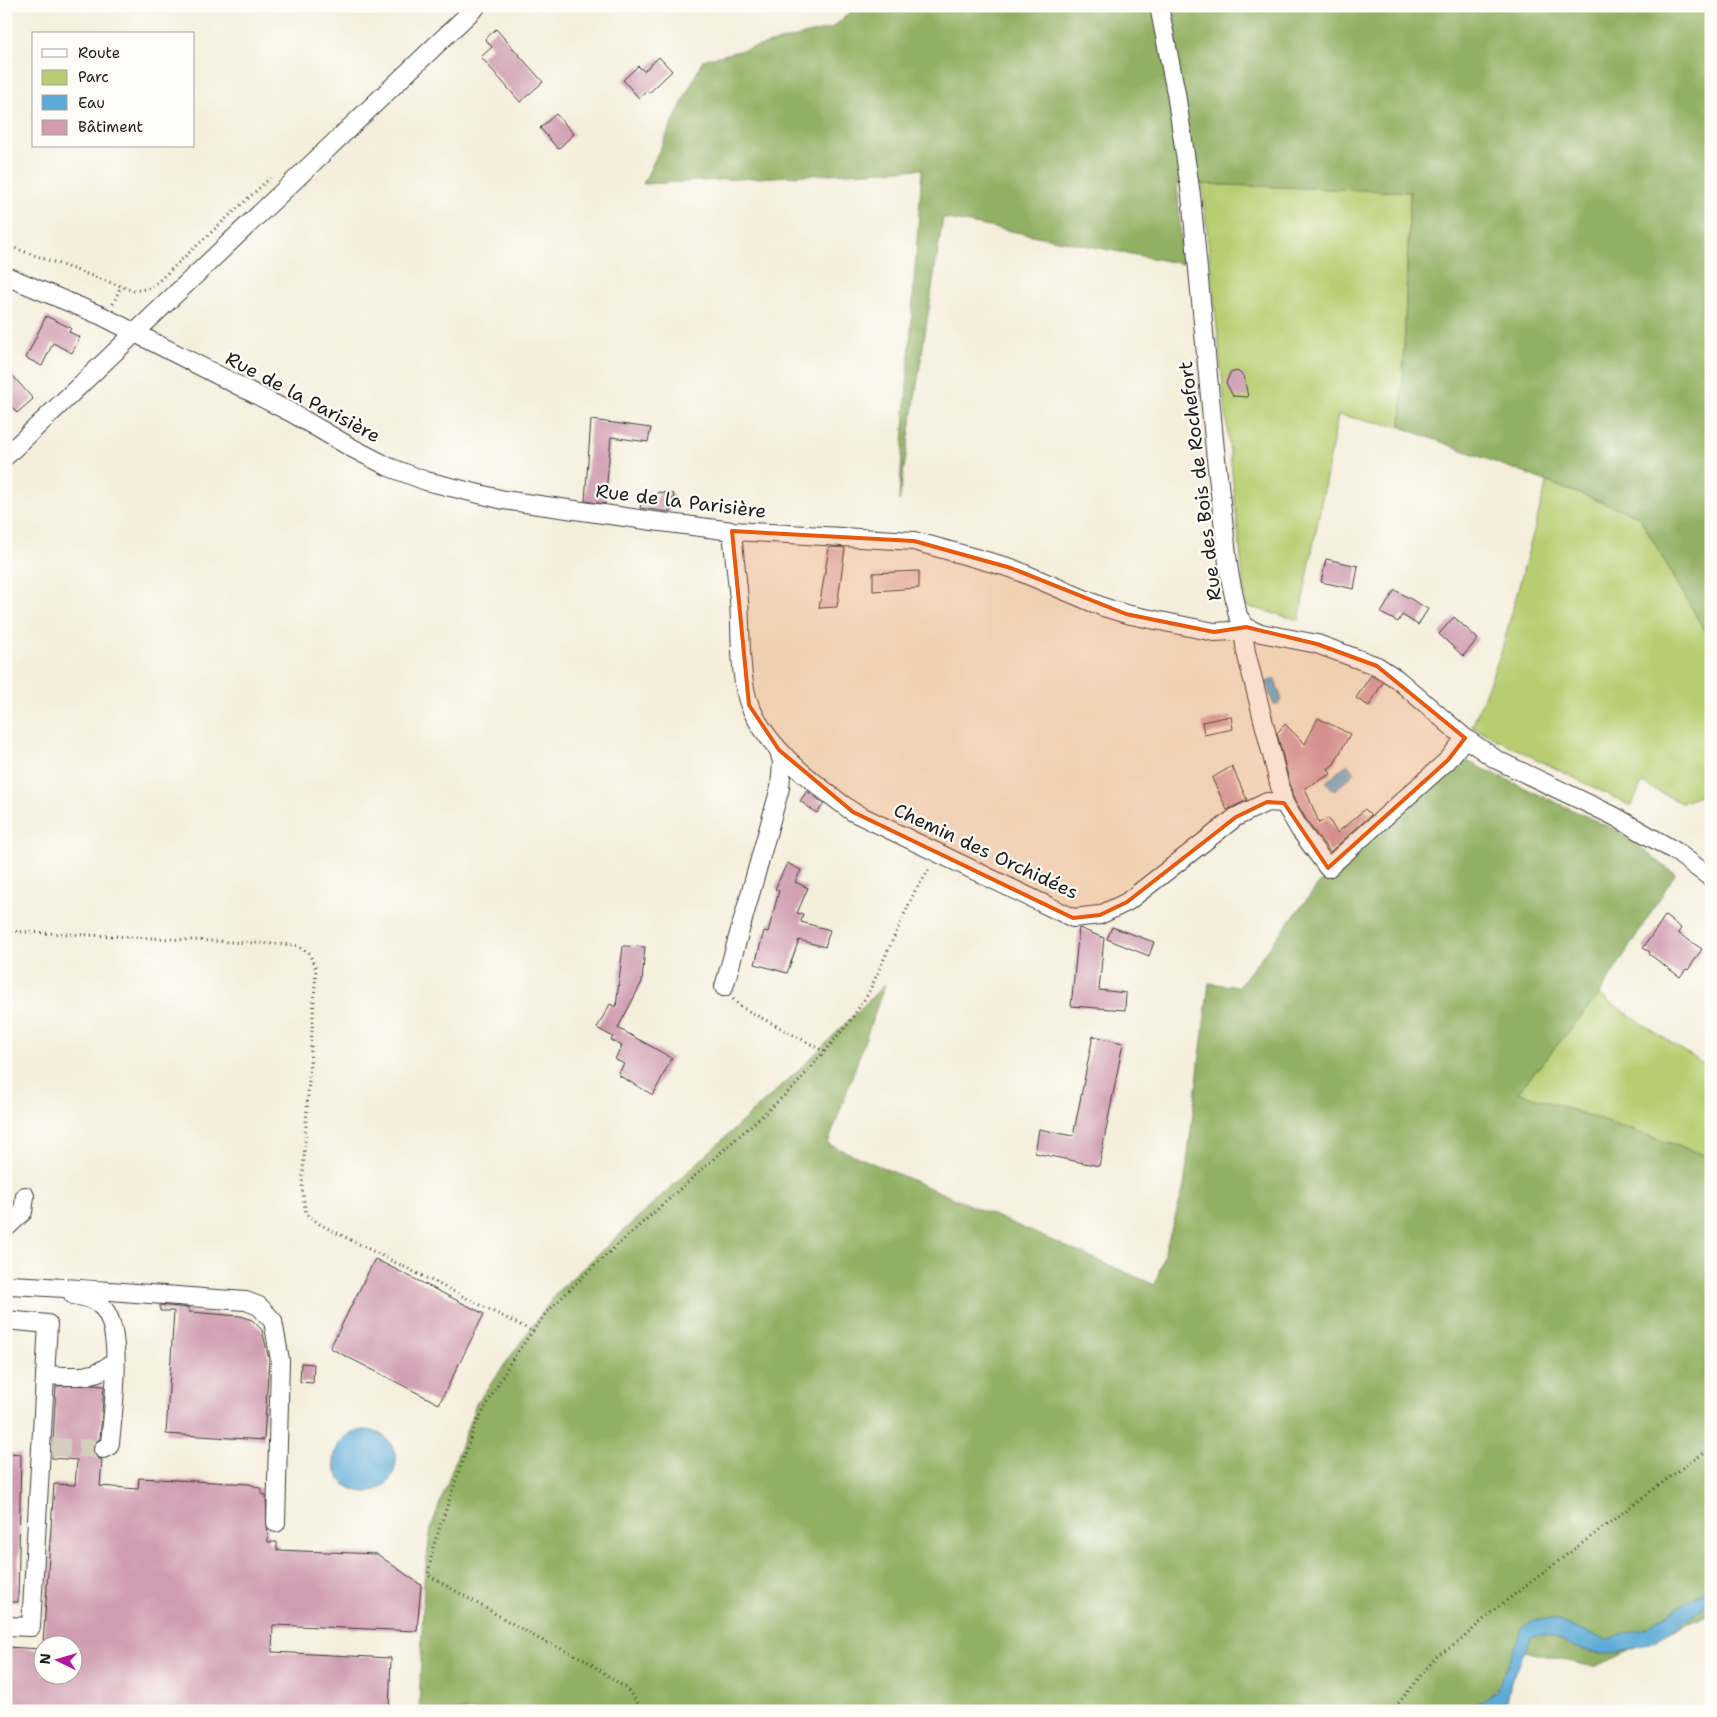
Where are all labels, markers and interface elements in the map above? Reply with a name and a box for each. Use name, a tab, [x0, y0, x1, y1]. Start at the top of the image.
legend	[32, 32, 195, 148]
text: Route	[78, 43, 120, 63]
text: Parc	[78, 67, 109, 87]
text: Eau	[78, 93, 105, 113]
text: Bâtiment	[78, 117, 143, 137]
street label: Rue de la Parisière	[221, 346, 385, 448]
street label: Rue des Bois de Rochefort	[1173, 360, 1227, 602]
street label: Rue de la Parisière	[594, 478, 768, 524]
street label: Chemin des Orchidées	[890, 797, 1082, 905]
north arrow	[32, 1634, 82, 1684]
text: N	[36, 1653, 54, 1665]

